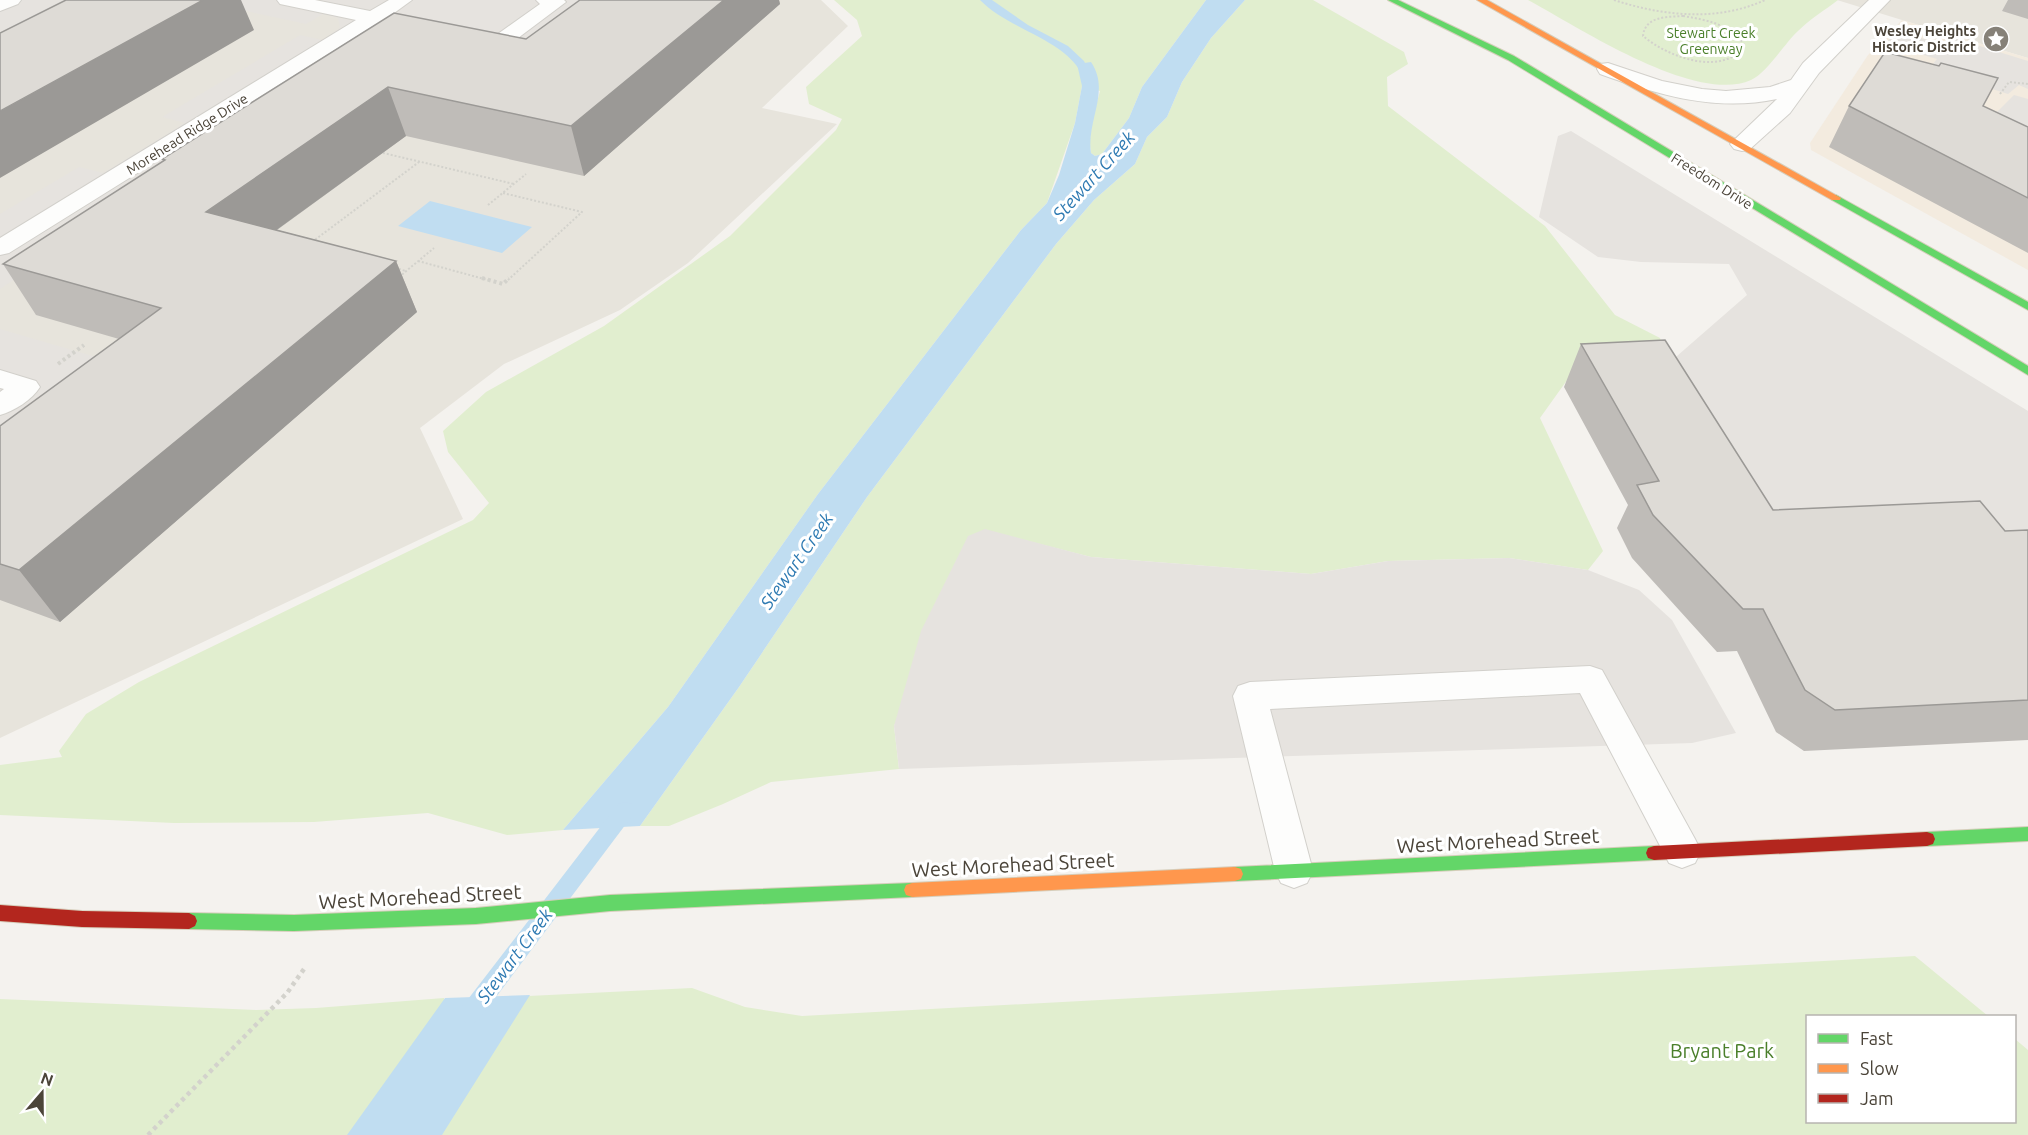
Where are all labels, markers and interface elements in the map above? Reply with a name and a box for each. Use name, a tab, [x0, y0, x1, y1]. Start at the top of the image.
place label: Wesley Heights Historic District	[1872, 23, 1976, 55]
place icon: Wesley Heights Historic District	[1981, 24, 2011, 54]
park label: Stewart Creek Greenway	[1667, 25, 1756, 57]
street label: Morehead Ridge Drive	[123, 90, 251, 178]
water label: Stewart Creek	[1048, 126, 1139, 225]
street label: Freedom Drive	[1668, 150, 1756, 212]
water label: Stewart Creek	[755, 508, 837, 613]
street label: West Morehead Street	[1396, 824, 1600, 857]
street label: West Morehead Street	[911, 848, 1115, 881]
street label: West Morehead Street	[318, 880, 522, 913]
water label: Stewart Creek	[472, 904, 556, 1007]
legend	[1806, 1015, 2016, 1123]
text: Fast	[1860, 1028, 1893, 1048]
park label: Bryant Park	[1670, 1039, 1774, 1062]
text: Slow	[1860, 1058, 1899, 1078]
north arrow	[12, 1063, 72, 1123]
text: N	[38, 1068, 56, 1089]
text: Jam	[1860, 1088, 1894, 1108]

